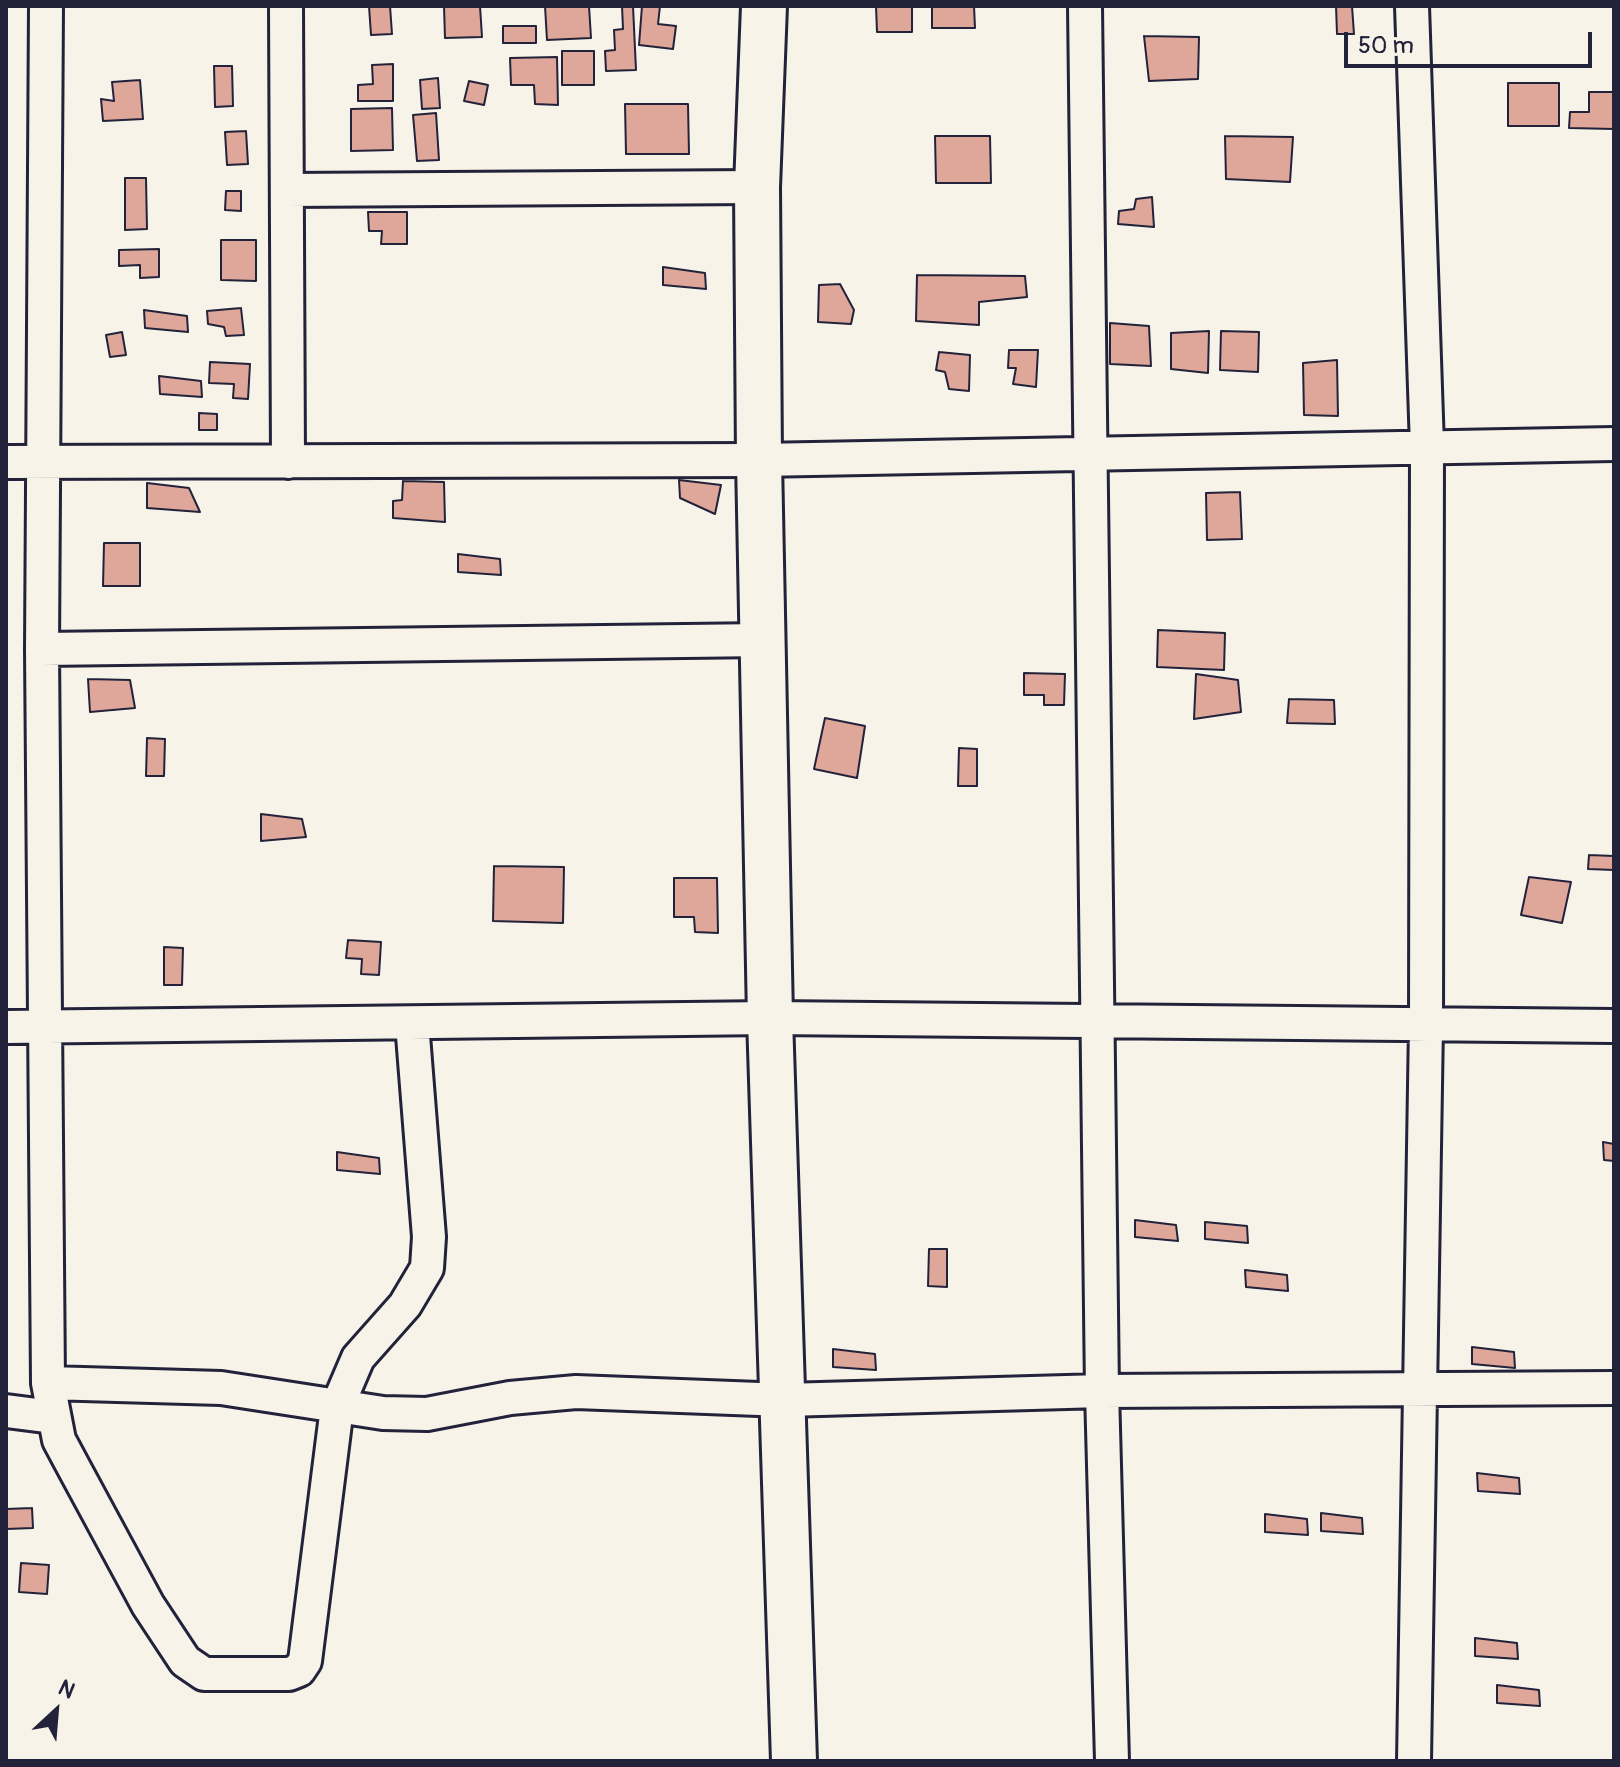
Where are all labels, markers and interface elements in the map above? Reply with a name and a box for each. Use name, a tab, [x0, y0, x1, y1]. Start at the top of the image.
scale bar	[1348, 16, 1596, 66]
text: 50 m	[1358, 31, 1414, 60]
north arrow	[16, 1671, 96, 1751]
text: N	[54, 1674, 79, 1705]

